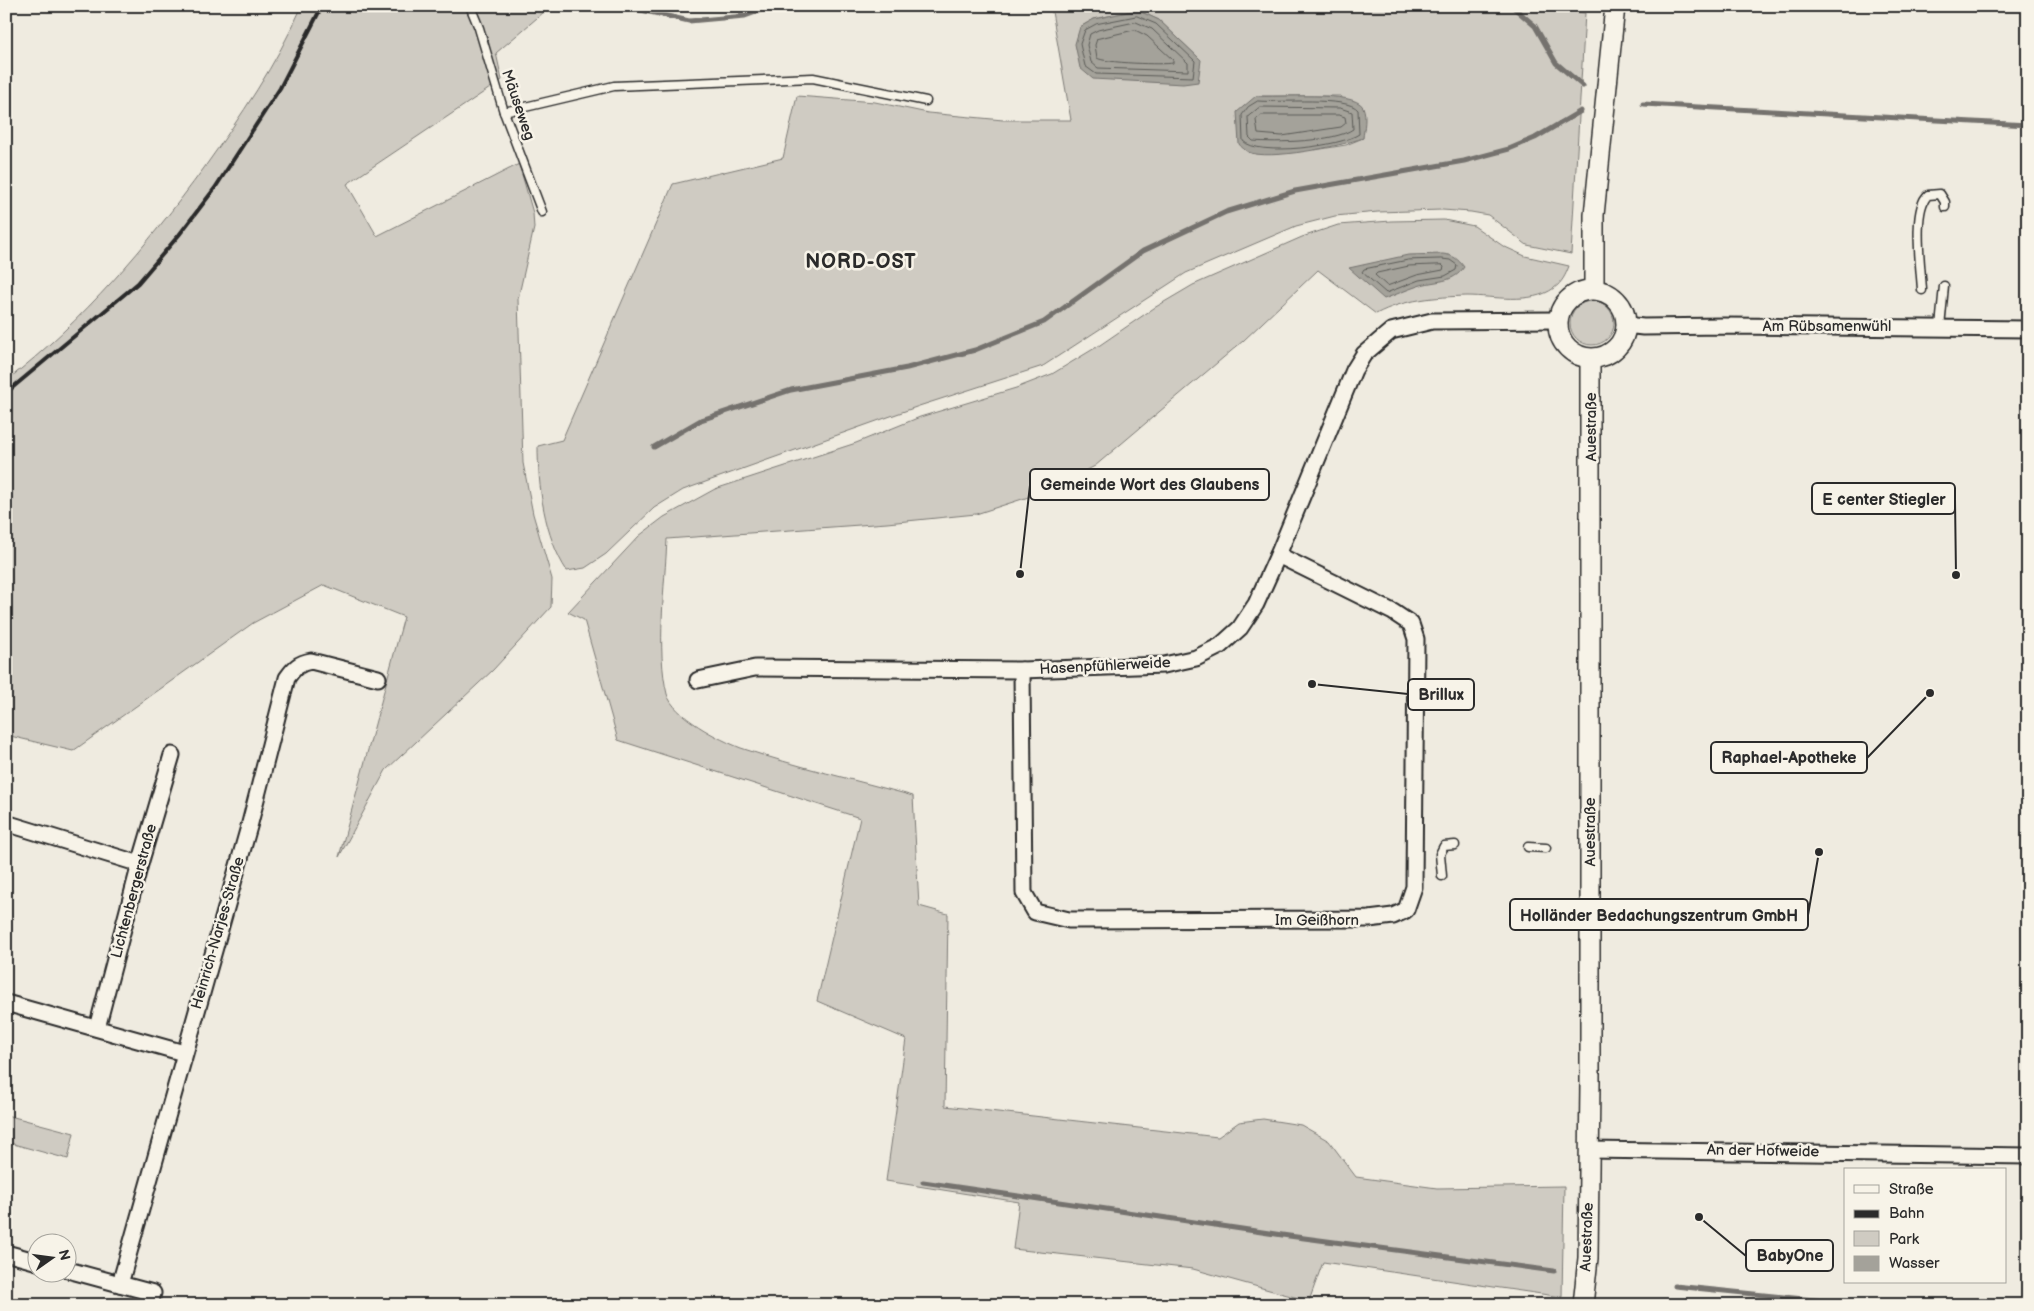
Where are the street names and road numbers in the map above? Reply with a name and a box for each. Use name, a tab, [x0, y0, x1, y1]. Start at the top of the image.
street label: Mäuseweg	[497, 67, 539, 143]
street label: Am Rübsamenwühl	[1763, 317, 1891, 336]
street label: Auestraße	[1582, 392, 1601, 462]
street label: Hasenpfühlerweide	[1039, 653, 1171, 679]
street label: Auestraße	[1581, 797, 1600, 867]
street label: Lichtenbergerstraße	[107, 822, 161, 960]
street label: Heinrich-Narjes-Straße	[187, 855, 249, 1011]
street label: Im Geißhorn	[1275, 911, 1359, 930]
street label: An der Hofweide	[1707, 1141, 1820, 1161]
street label: Auestraße	[1576, 1202, 1598, 1272]

